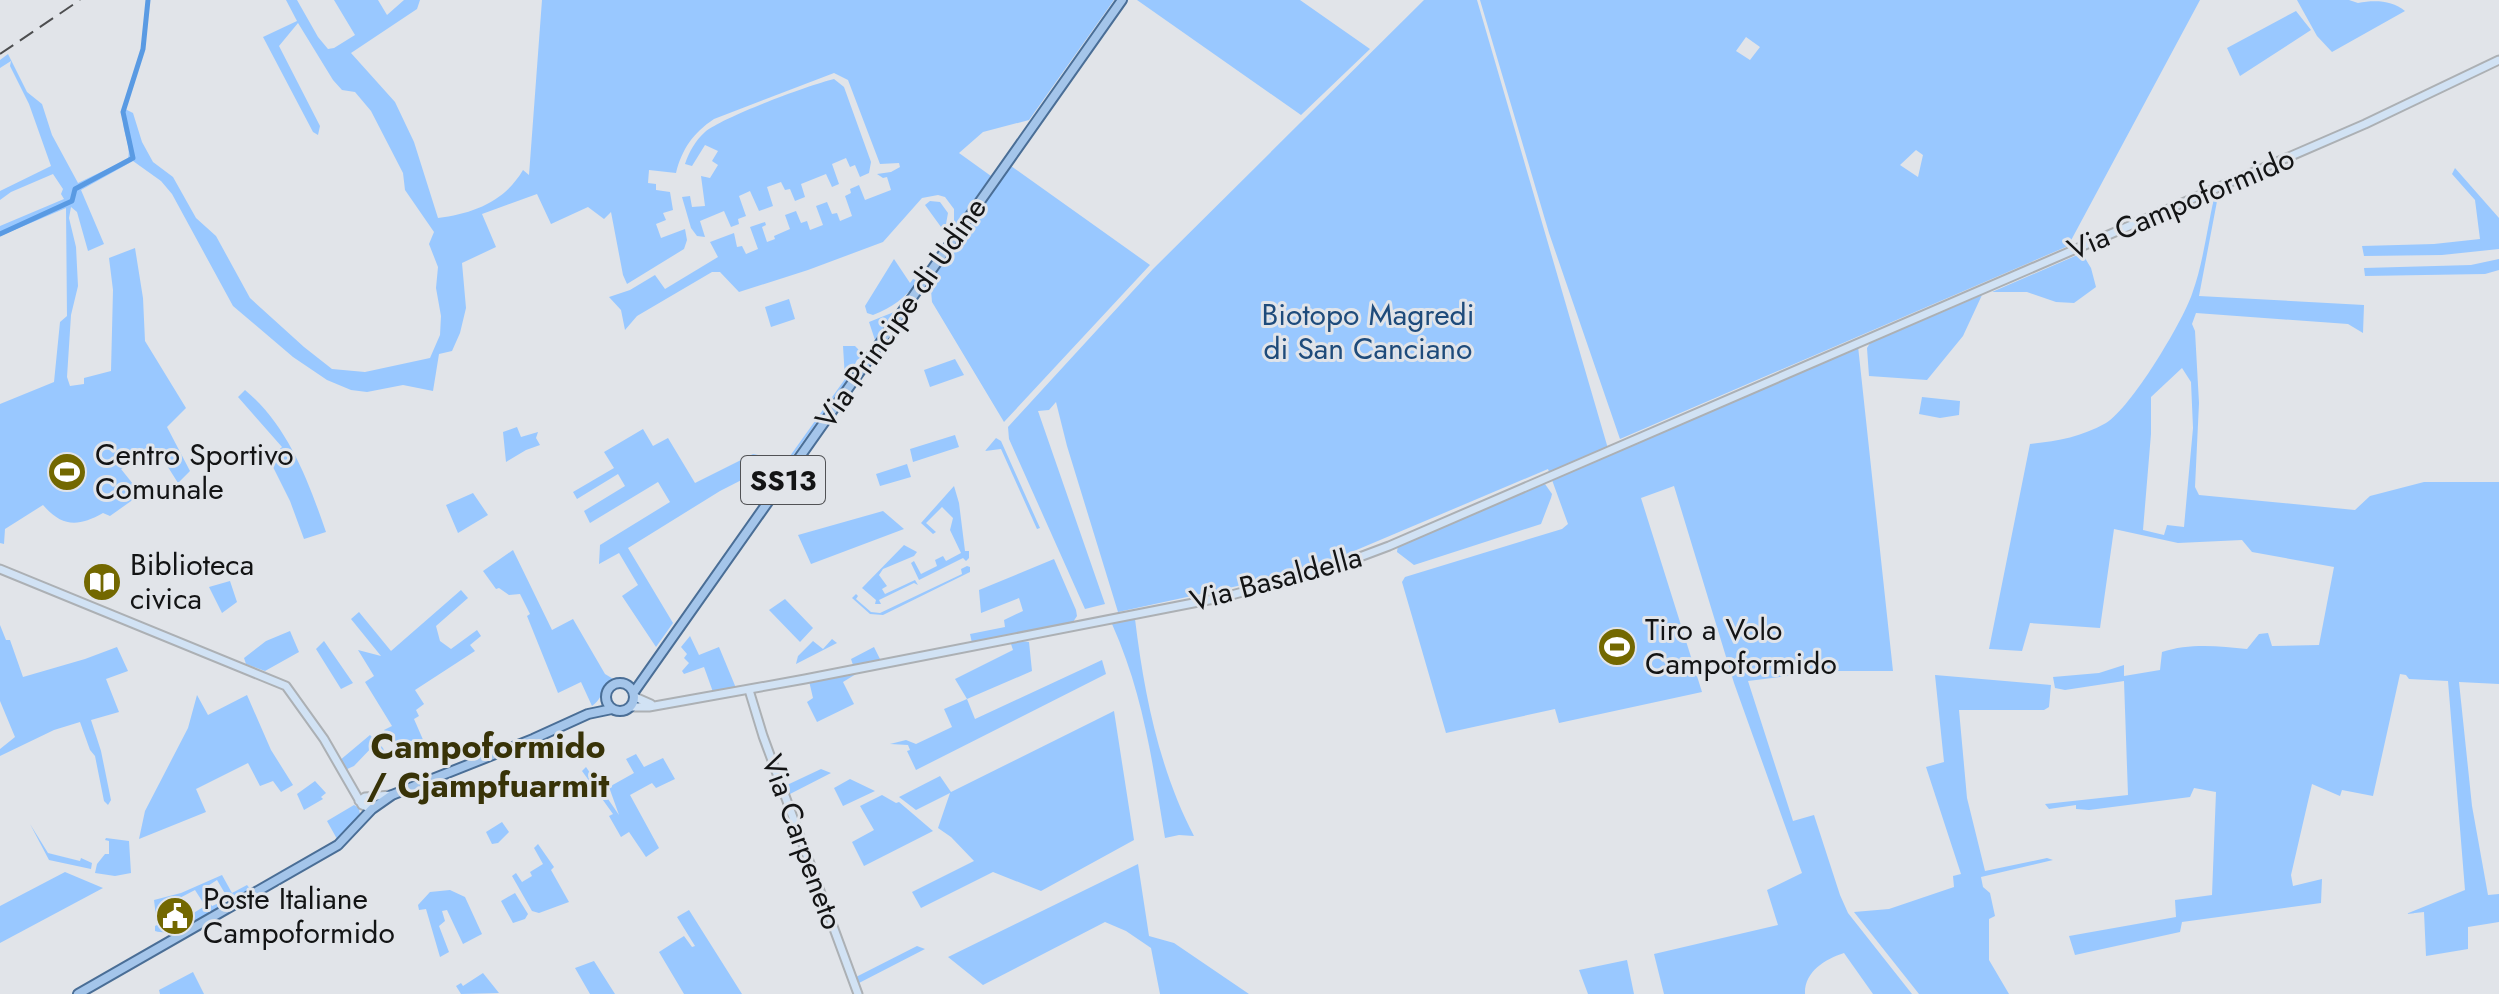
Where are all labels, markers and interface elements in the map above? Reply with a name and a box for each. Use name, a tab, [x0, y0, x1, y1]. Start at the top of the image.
street label: Via Campoformido	[2061, 136, 2301, 271]
street label: Via Principe di Udine	[805, 188, 997, 437]
park label: Biotopo Magredi di San Canciano	[1262, 293, 1475, 370]
place label: Centro Sportivo Comunale	[95, 433, 294, 510]
sports icon: Centro Sportivo Comunale	[46, 451, 88, 493]
road number: SS13	[741, 456, 825, 504]
street label: Via Basaldella	[1185, 535, 1367, 622]
place label: Biblioteca civica	[130, 543, 254, 620]
library icon: Biblioteca civica	[81, 561, 123, 603]
place label: Tiro a Volo Campoformido	[1645, 608, 1837, 685]
sports icon: Tiro a Volo Campoformido	[1596, 626, 1638, 668]
district label: Campoformido / Cjampfuarmit	[367, 722, 610, 810]
street label: Via Carpeneto	[751, 748, 854, 935]
place label: Poste Italiane Campoformido	[203, 877, 395, 954]
public building icon: Poste Italiane Campoformido	[154, 895, 196, 937]

